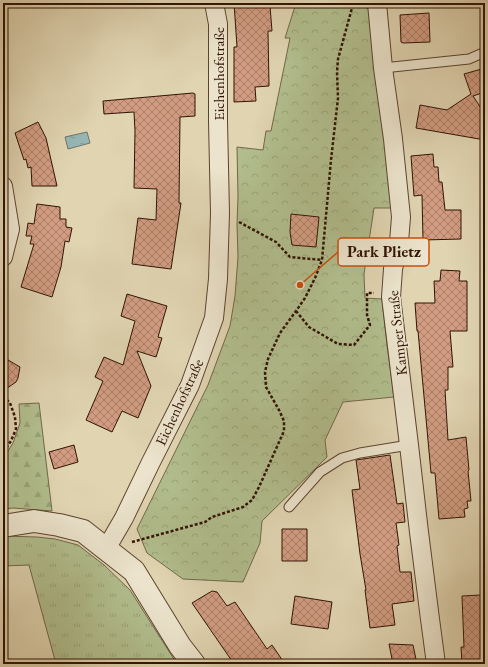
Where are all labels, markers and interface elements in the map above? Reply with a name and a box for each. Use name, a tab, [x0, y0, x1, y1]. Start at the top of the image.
street label: Eichenhofstraße	[209, 27, 228, 121]
callout: Park Plietz	[338, 238, 429, 266]
text: Park Plietz	[347, 241, 421, 262]
street label: Kamper Straße	[383, 289, 411, 377]
street label: Eichenhofstraße	[151, 355, 207, 448]

